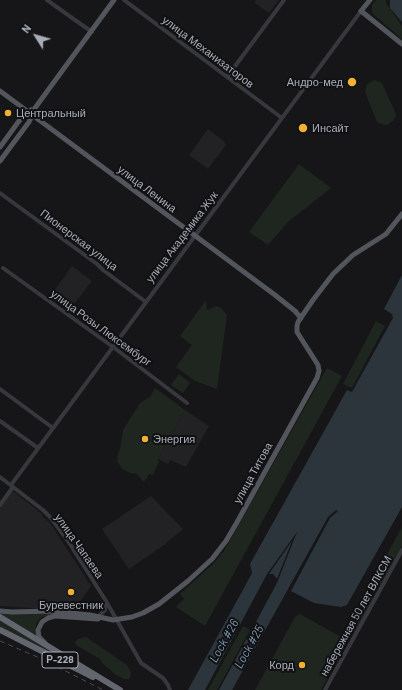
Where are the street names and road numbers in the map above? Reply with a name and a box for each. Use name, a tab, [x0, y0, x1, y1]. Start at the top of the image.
street label: улица Механизаторов	[160, 13, 256, 91]
street label: улица Ленина	[115, 163, 179, 215]
street label: улица Академика Жук	[143, 189, 221, 285]
street label: Пионерская улица	[38, 207, 120, 273]
street label: улица Розы Люксембург	[48, 287, 154, 369]
street label: улица Титова	[231, 440, 275, 506]
street label: улица Чапаева	[52, 511, 106, 581]
street label: набережная 50 лет ВЛКСМ	[317, 554, 395, 678]
road number: Р-228	[42, 652, 78, 668]

